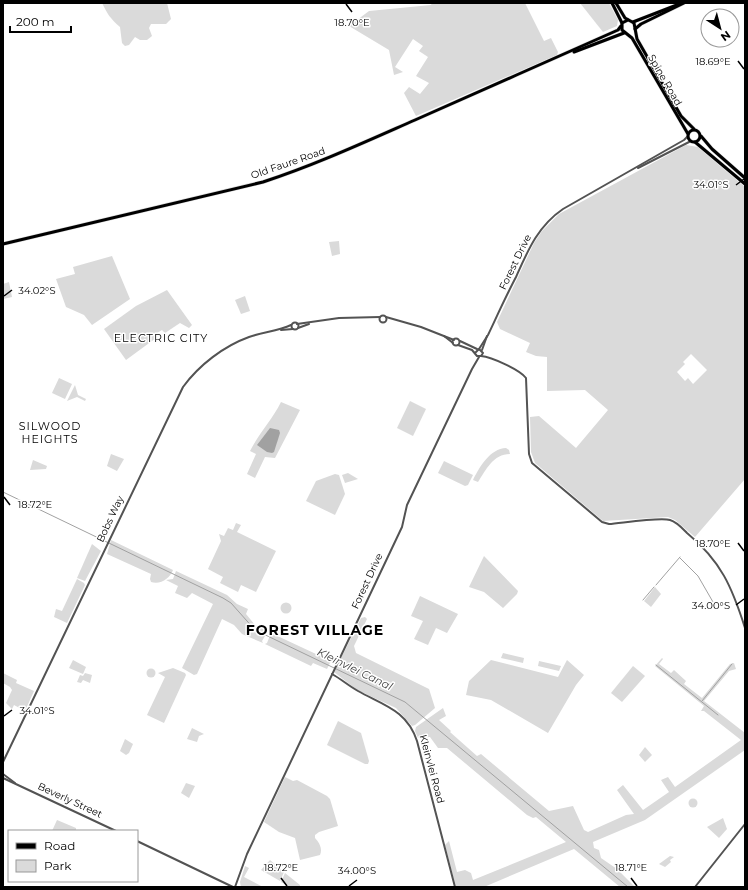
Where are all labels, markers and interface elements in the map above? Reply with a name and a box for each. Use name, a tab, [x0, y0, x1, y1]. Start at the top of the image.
scale bar	[10, 8, 71, 34]
north arrow	[700, 8, 740, 48]
text: 200 m	[16, 14, 55, 29]
text: 18.70°E	[334, 16, 370, 29]
text: N	[718, 28, 734, 44]
street label: Spine Road	[645, 52, 685, 108]
text: 18.69°E	[695, 55, 731, 68]
street label: Old Faure Road	[249, 144, 327, 182]
text: 34.01°S	[693, 178, 729, 191]
street label: Forest Drive	[496, 232, 534, 292]
text: 34.02°S	[18, 284, 56, 297]
district label: ELECTRIC CITY	[114, 331, 208, 345]
district label: SILWOOD HEIGHTS	[19, 419, 81, 446]
street label: Bobs Way	[94, 493, 127, 544]
text: 18.72°E	[18, 498, 53, 511]
text: 18.70°E	[695, 537, 731, 550]
street label: Forest Drive	[348, 551, 386, 611]
text: 34.00°S	[692, 599, 730, 612]
district label: FOREST VILLAGE	[246, 621, 384, 639]
water label: Kleinvlei Canal	[315, 645, 395, 693]
text: 34.01°S	[19, 704, 55, 717]
street label: Kleinvlei Road	[417, 733, 447, 805]
street label: Beverly Street	[36, 779, 104, 821]
legend	[8, 830, 138, 882]
text: Road	[44, 838, 75, 853]
text: Park	[44, 858, 72, 873]
text: 18.72°E	[264, 861, 299, 874]
text: 18.71°E	[615, 861, 648, 874]
text: 34.00°S	[338, 864, 376, 877]

